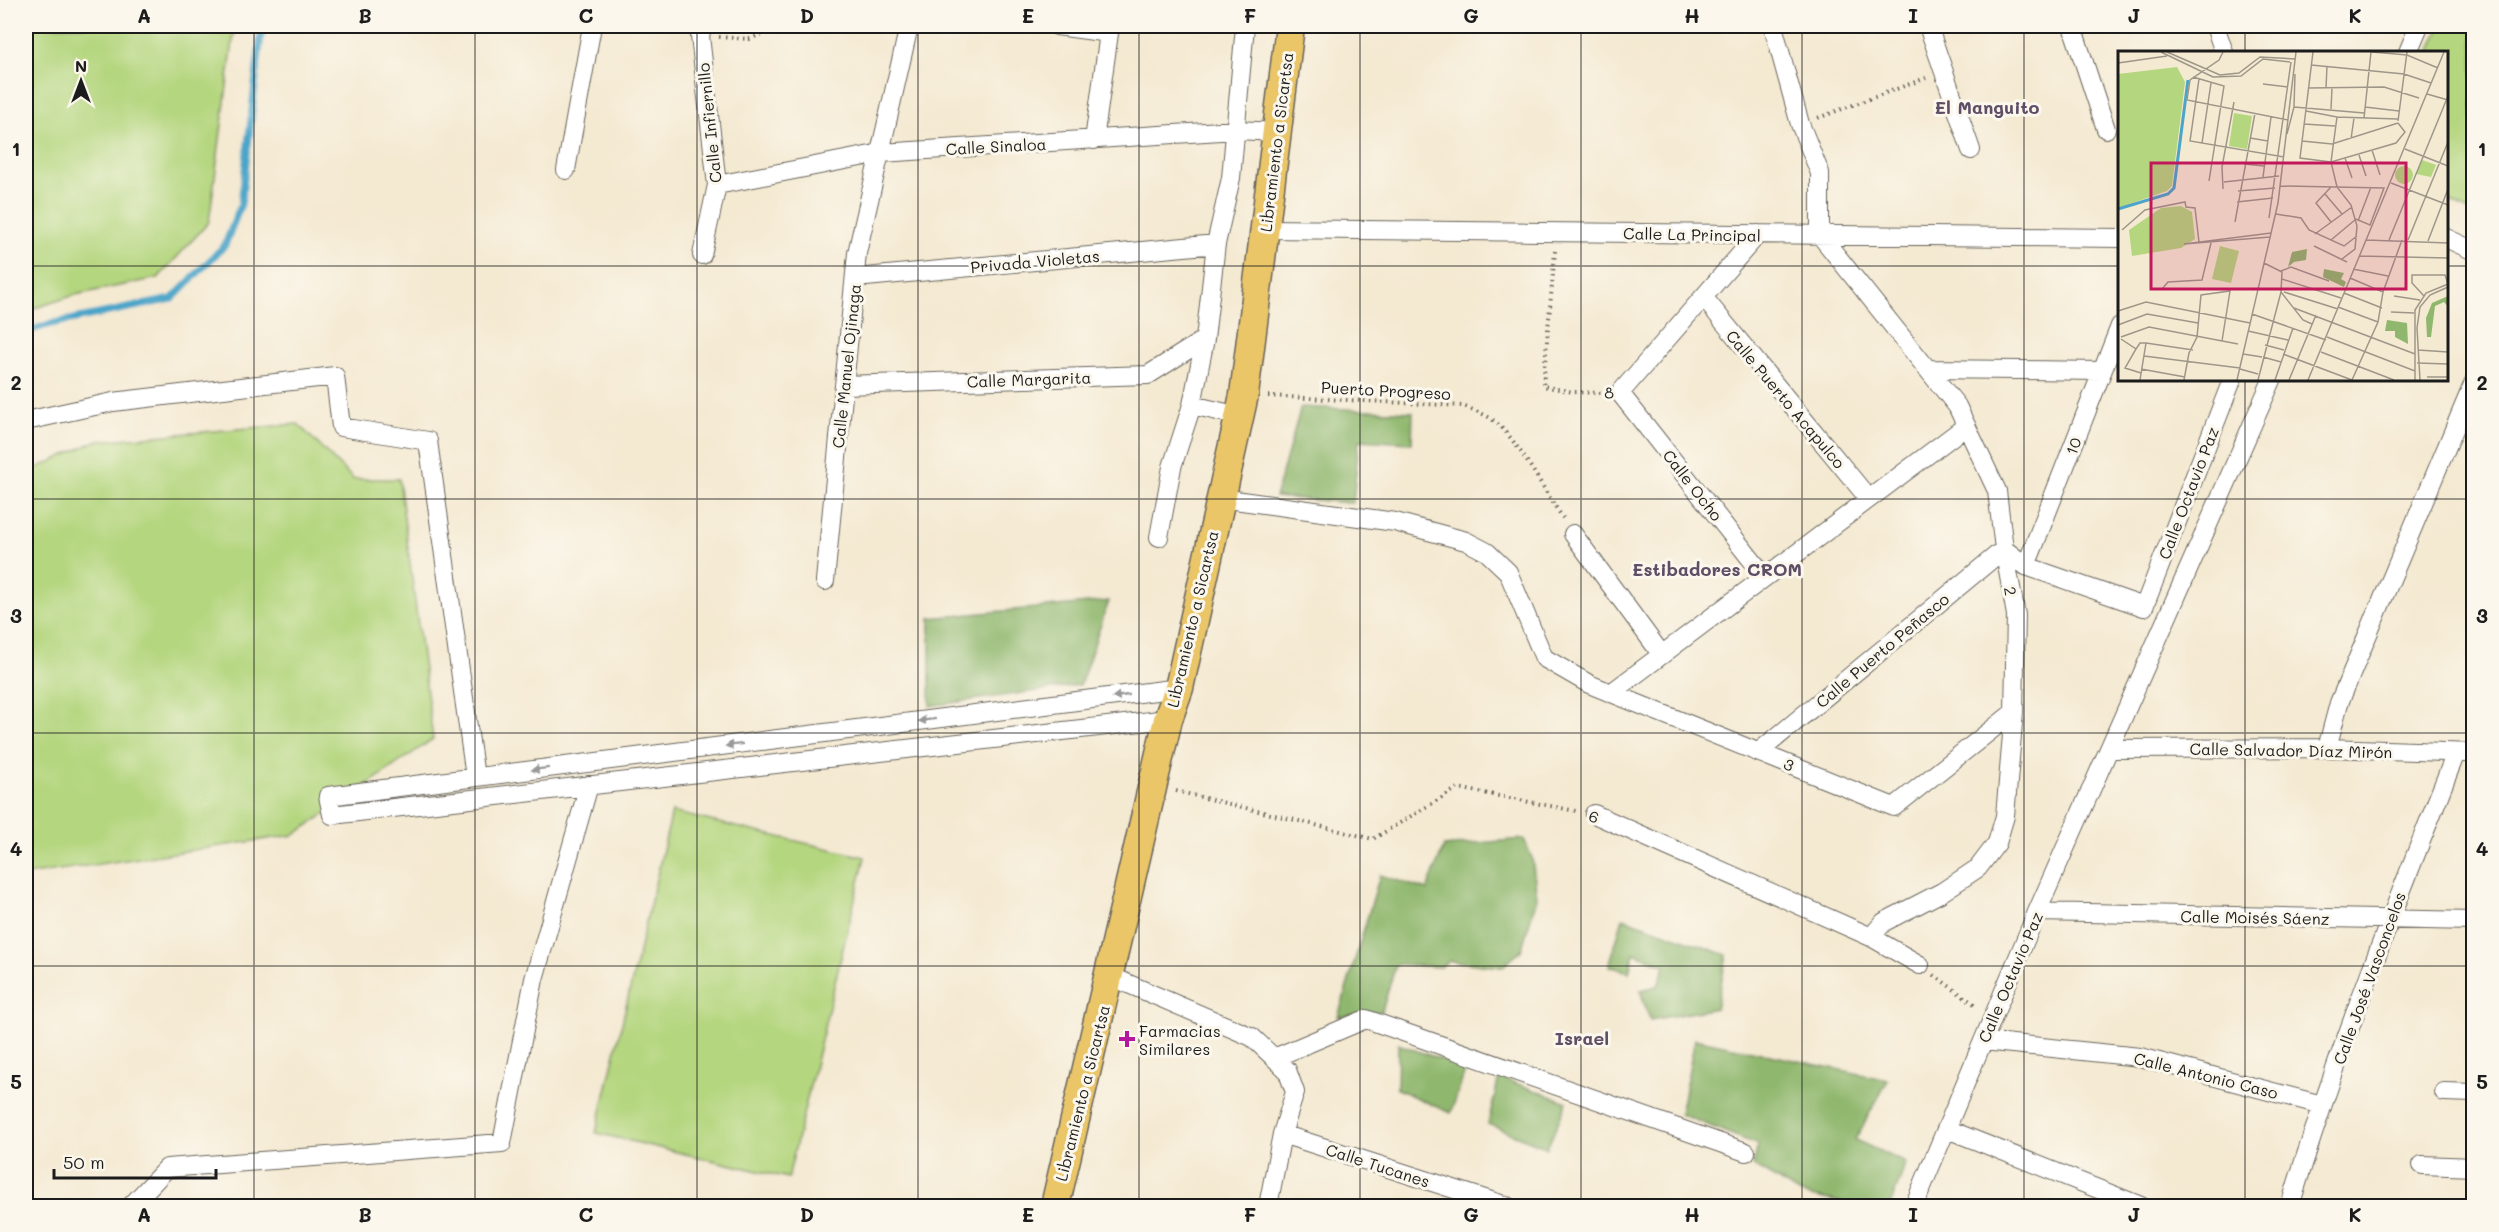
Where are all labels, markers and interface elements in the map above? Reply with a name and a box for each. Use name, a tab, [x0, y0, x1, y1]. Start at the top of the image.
text: A	[137, 2, 151, 28]
text: B	[358, 2, 372, 28]
text: C	[579, 2, 594, 28]
text: D	[800, 2, 814, 28]
text: E	[1022, 2, 1034, 28]
text: F	[1244, 2, 1257, 28]
text: G	[1463, 2, 1479, 28]
text: H	[1684, 2, 1700, 28]
text: I	[1908, 2, 1918, 28]
text: J	[2127, 2, 2141, 28]
text: K	[2348, 2, 2362, 28]
north arrow	[51, 51, 111, 111]
street label: Libramiento a Sicartsa	[1255, 51, 1297, 233]
inset map	[2118, 51, 2448, 381]
text: N	[75, 55, 87, 76]
street label: Calle Infiernillo	[692, 62, 726, 184]
district label: El Manguito	[1935, 95, 2039, 119]
street label: Calle Sinaloa	[945, 133, 1047, 159]
text: 1	[12, 135, 20, 161]
text: 1	[2478, 135, 2486, 161]
street label: Calle La Principal	[1623, 222, 1761, 246]
street label: Privada Violetas	[969, 245, 1101, 277]
street label: Calle Manuel Ojinaga	[827, 283, 865, 449]
street label: Calle Puerto Acapulco	[1722, 325, 1850, 473]
street label: Calle Margarita	[966, 366, 1092, 392]
text: 2	[10, 369, 22, 395]
text: 2	[2476, 369, 2488, 395]
street label: Puerto Progreso	[1321, 376, 1451, 404]
street label: 8	[1604, 381, 1615, 403]
street label: Calle Octavio Paz	[2153, 424, 2223, 562]
street label: 10	[2060, 434, 2086, 458]
street label: Calle Ocho	[1659, 445, 1727, 525]
street label: Libramiento a Sicartsa	[1161, 529, 1223, 709]
district label: Estibadores CROM	[1632, 557, 1802, 581]
street label: 2	[2000, 585, 2022, 597]
street label: Calle Puerto Peñasco	[1811, 588, 1953, 712]
text: 3	[10, 602, 22, 628]
text: 3	[2476, 602, 2488, 628]
one-way arrow	[1111, 691, 1130, 700]
one-way arrow	[918, 716, 937, 725]
street label: Calle Salvador Díaz Mirón	[2189, 738, 2393, 762]
one-way arrow	[724, 740, 743, 749]
street label: 3	[1781, 753, 1797, 775]
one-way arrow	[531, 764, 550, 774]
street label: 6	[1586, 805, 1602, 827]
text: 4	[10, 835, 23, 861]
text: 4	[2476, 835, 2489, 861]
street label: Calle José Vasconcelos	[2328, 889, 2410, 1067]
street label: Calle Moisés Sáenz	[2180, 905, 2330, 929]
street label: Calle Octavio Paz	[1973, 908, 2047, 1046]
street label: Libramiento a Sicartsa	[1050, 1003, 1114, 1183]
place label: Farmacias Similares	[1139, 1020, 1221, 1059]
district label: Israel	[1555, 1026, 1609, 1050]
marker: Farmacias Similares	[1120, 1032, 1134, 1046]
street label: Calle Antonio Caso	[2132, 1047, 2280, 1103]
text: 5	[10, 1068, 22, 1094]
text: 5	[2476, 1068, 2488, 1094]
street label: Calle Tucanes	[1323, 1138, 1433, 1192]
scale bar	[54, 1142, 216, 1180]
text: 50 m	[63, 1150, 105, 1174]
text: A	[137, 1201, 151, 1227]
text: B	[358, 1201, 372, 1227]
text: C	[579, 1201, 594, 1227]
text: D	[800, 1201, 814, 1227]
text: E	[1022, 1201, 1034, 1227]
text: F	[1244, 1201, 1257, 1227]
text: G	[1463, 1201, 1479, 1227]
text: H	[1684, 1201, 1700, 1227]
text: I	[1908, 1201, 1918, 1227]
text: J	[2127, 1201, 2141, 1227]
text: K	[2348, 1201, 2362, 1227]

